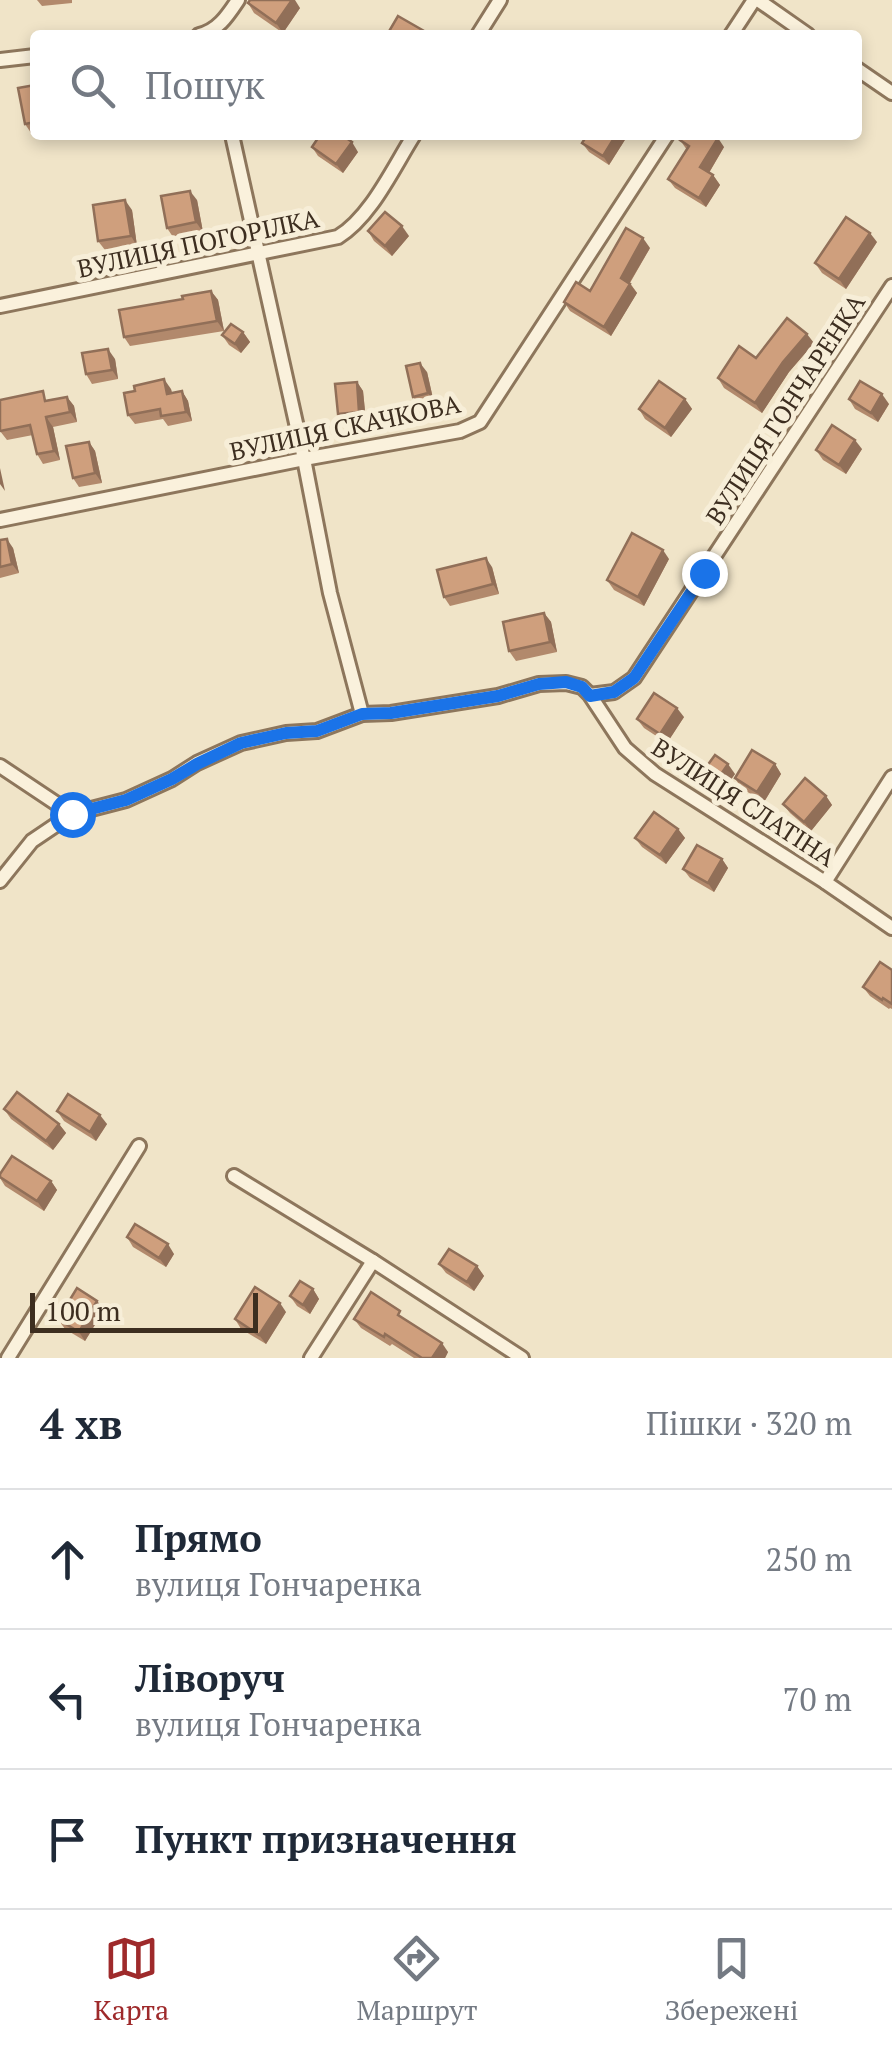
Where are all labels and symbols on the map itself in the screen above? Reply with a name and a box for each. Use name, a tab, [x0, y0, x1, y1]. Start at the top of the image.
street label: ВУЛИЦЯ ПОГОРІЛКА	[74, 201, 323, 285]
street label: ВУЛИЦЯ ГОНЧАРЕНКА	[698, 287, 873, 531]
street label: ВУЛИЦЯ СКАЧКОВА	[227, 386, 464, 468]
route end	[682, 551, 728, 597]
street label: ВУЛИЦЯ СЛАТІНА	[646, 730, 843, 874]
route start	[50, 792, 96, 838]
scale bar	[30, 1288, 258, 1332]

